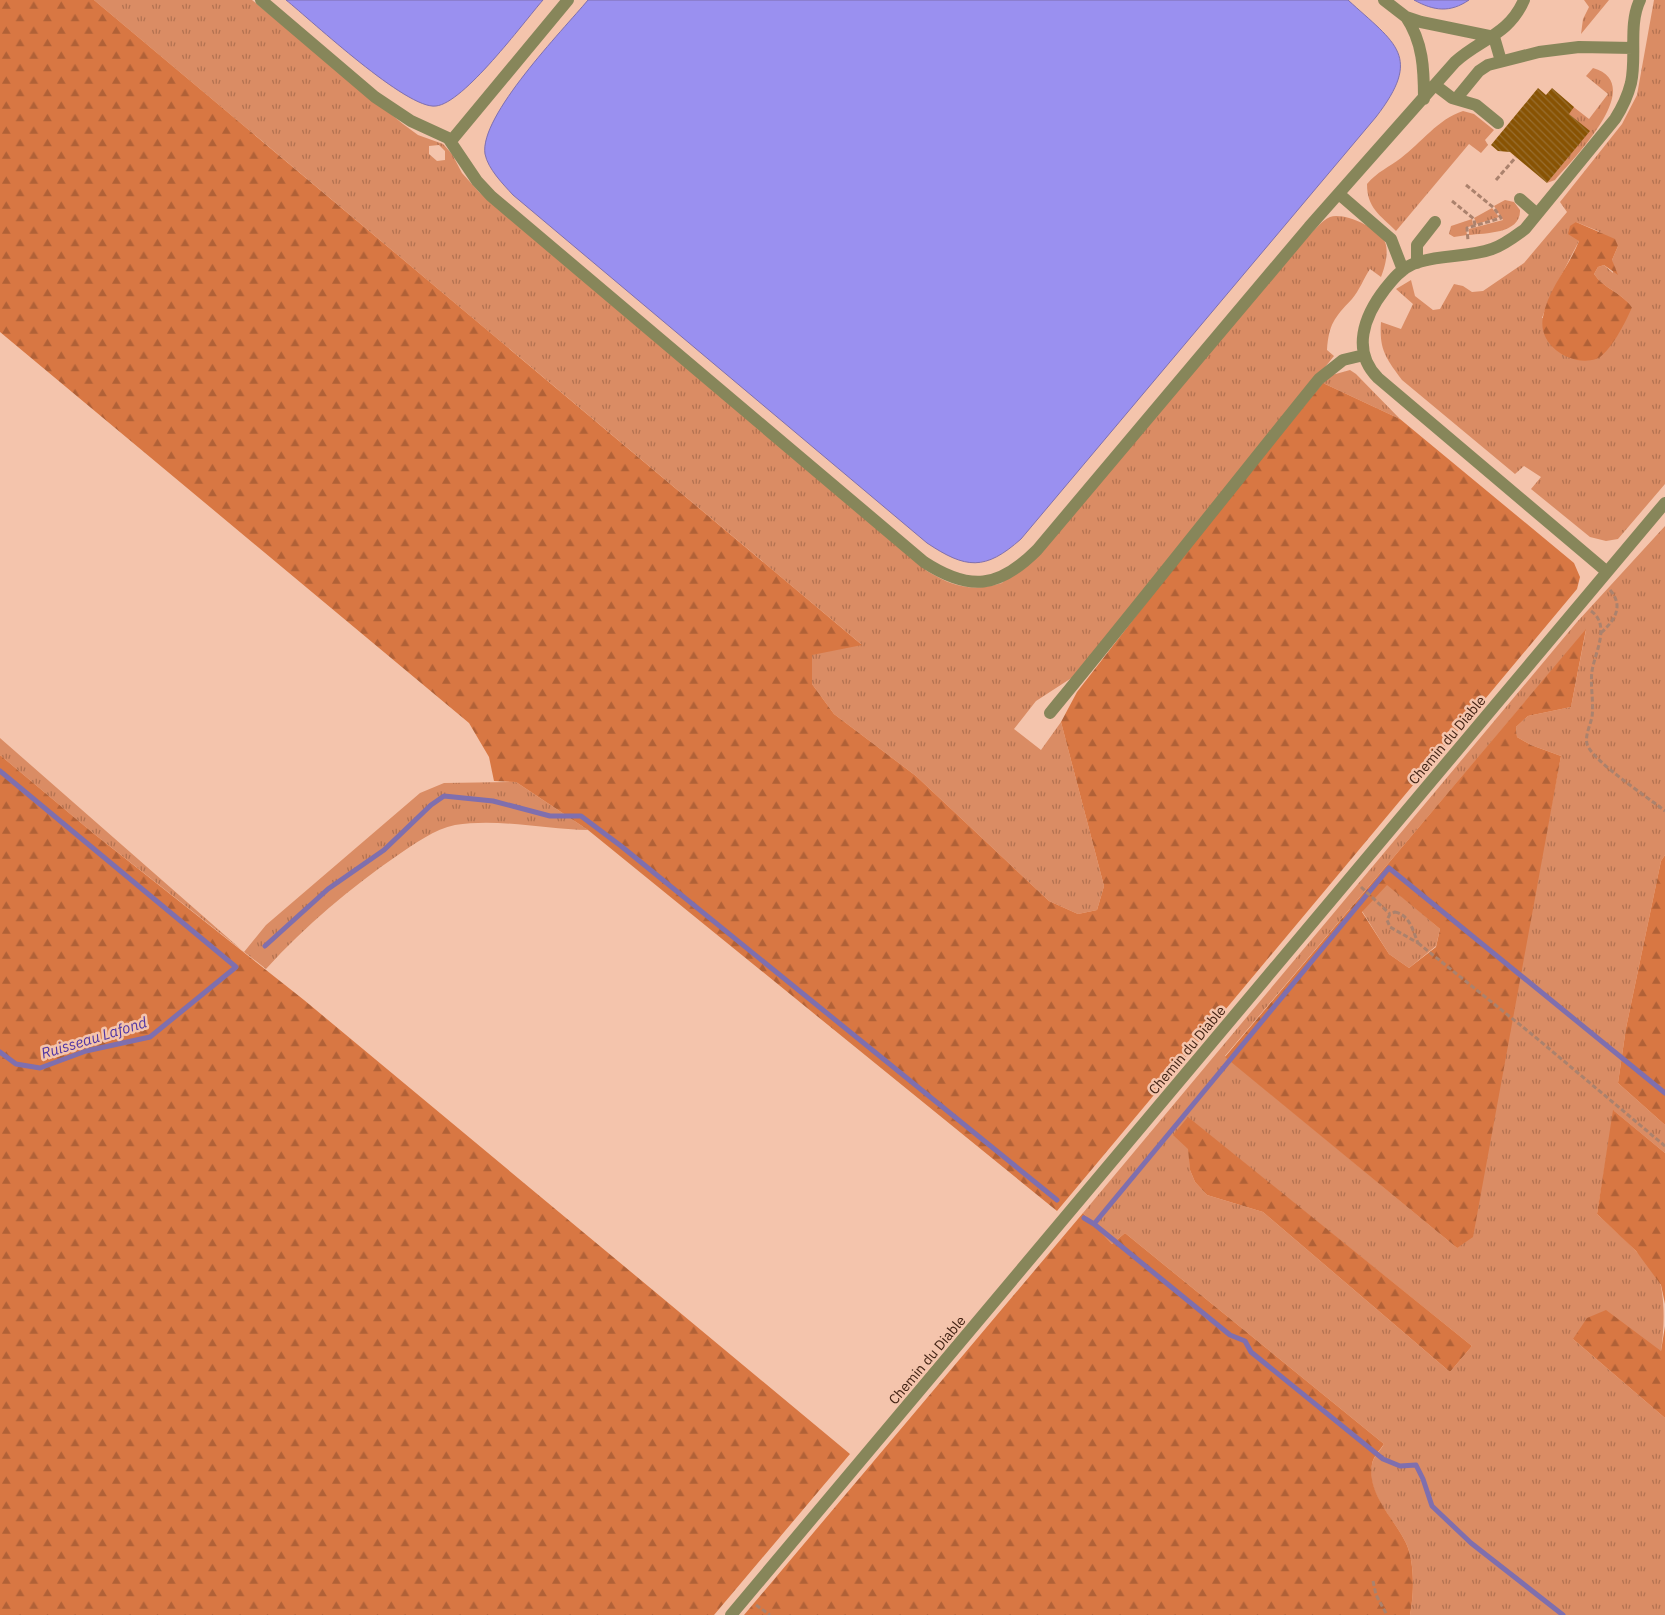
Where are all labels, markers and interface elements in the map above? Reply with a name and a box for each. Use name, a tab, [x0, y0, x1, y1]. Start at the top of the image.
street label: Chemin du Diable	[1405, 692, 1490, 788]
street label: Chemin du Diable	[1145, 1002, 1230, 1098]
water label: Ruisseau Lafond	[39, 1012, 149, 1063]
street label: Chemin du Diable	[885, 1312, 970, 1408]

